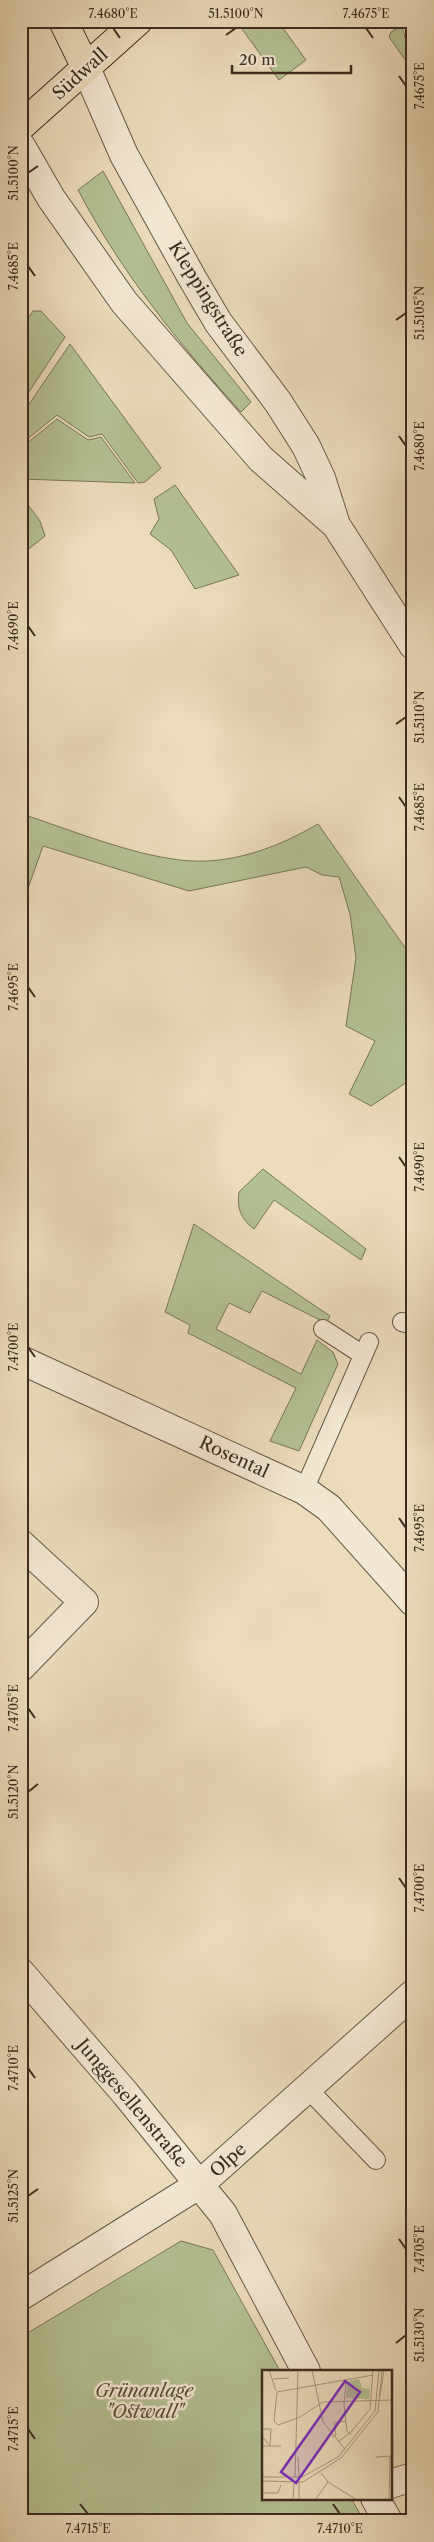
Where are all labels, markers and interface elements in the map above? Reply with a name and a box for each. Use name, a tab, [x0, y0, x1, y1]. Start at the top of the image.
text: 7.4680°E	[88, 6, 138, 21]
text: 51.5100°N	[208, 6, 264, 21]
text: 7.4675°E	[343, 6, 389, 21]
scale bar	[232, 42, 350, 74]
street label: Südwall	[48, 43, 112, 105]
text: 20 m	[239, 50, 275, 69]
text: 7.4675°E	[412, 63, 427, 109]
text: 51.5100°N	[6, 145, 21, 201]
street label: Kleppingstraße	[164, 237, 252, 361]
text: 7.4685°E	[6, 242, 21, 290]
text: 51.5105°N	[412, 286, 427, 340]
text: 7.4680°E	[412, 421, 427, 471]
text: 7.4690°E	[6, 601, 21, 651]
text: 51.5110°N	[412, 690, 427, 743]
text: 7.4685°E	[412, 783, 427, 831]
text: 7.4695°E	[6, 963, 21, 1011]
text: 7.4690°E	[412, 1142, 427, 1192]
text: 7.4700°E	[6, 1323, 21, 1371]
street label: Rosental	[196, 1431, 272, 1483]
text: 7.4695°E	[412, 1504, 427, 1552]
text: 7.4705°E	[6, 1684, 21, 1732]
text: 51.5120°N	[6, 1765, 21, 1819]
text: 7.4700°E	[412, 1864, 427, 1912]
street label: Junggesellenstraße	[70, 2032, 192, 2172]
text: 7.4710°E	[6, 2045, 21, 2091]
street label: Olpe	[205, 2138, 251, 2182]
text: 51.5125°N	[6, 2169, 21, 2223]
text: 7.4705°E	[412, 2225, 427, 2273]
text: 51.5130°N	[412, 2308, 427, 2362]
inset map	[262, 2370, 392, 2500]
park label: Grünanlage "Ostwall"	[95, 2380, 194, 2423]
text: 7.4715°E	[6, 2406, 21, 2452]
text: 7.4715°E	[65, 2521, 111, 2536]
text: 7.4710°E	[317, 2521, 363, 2536]

